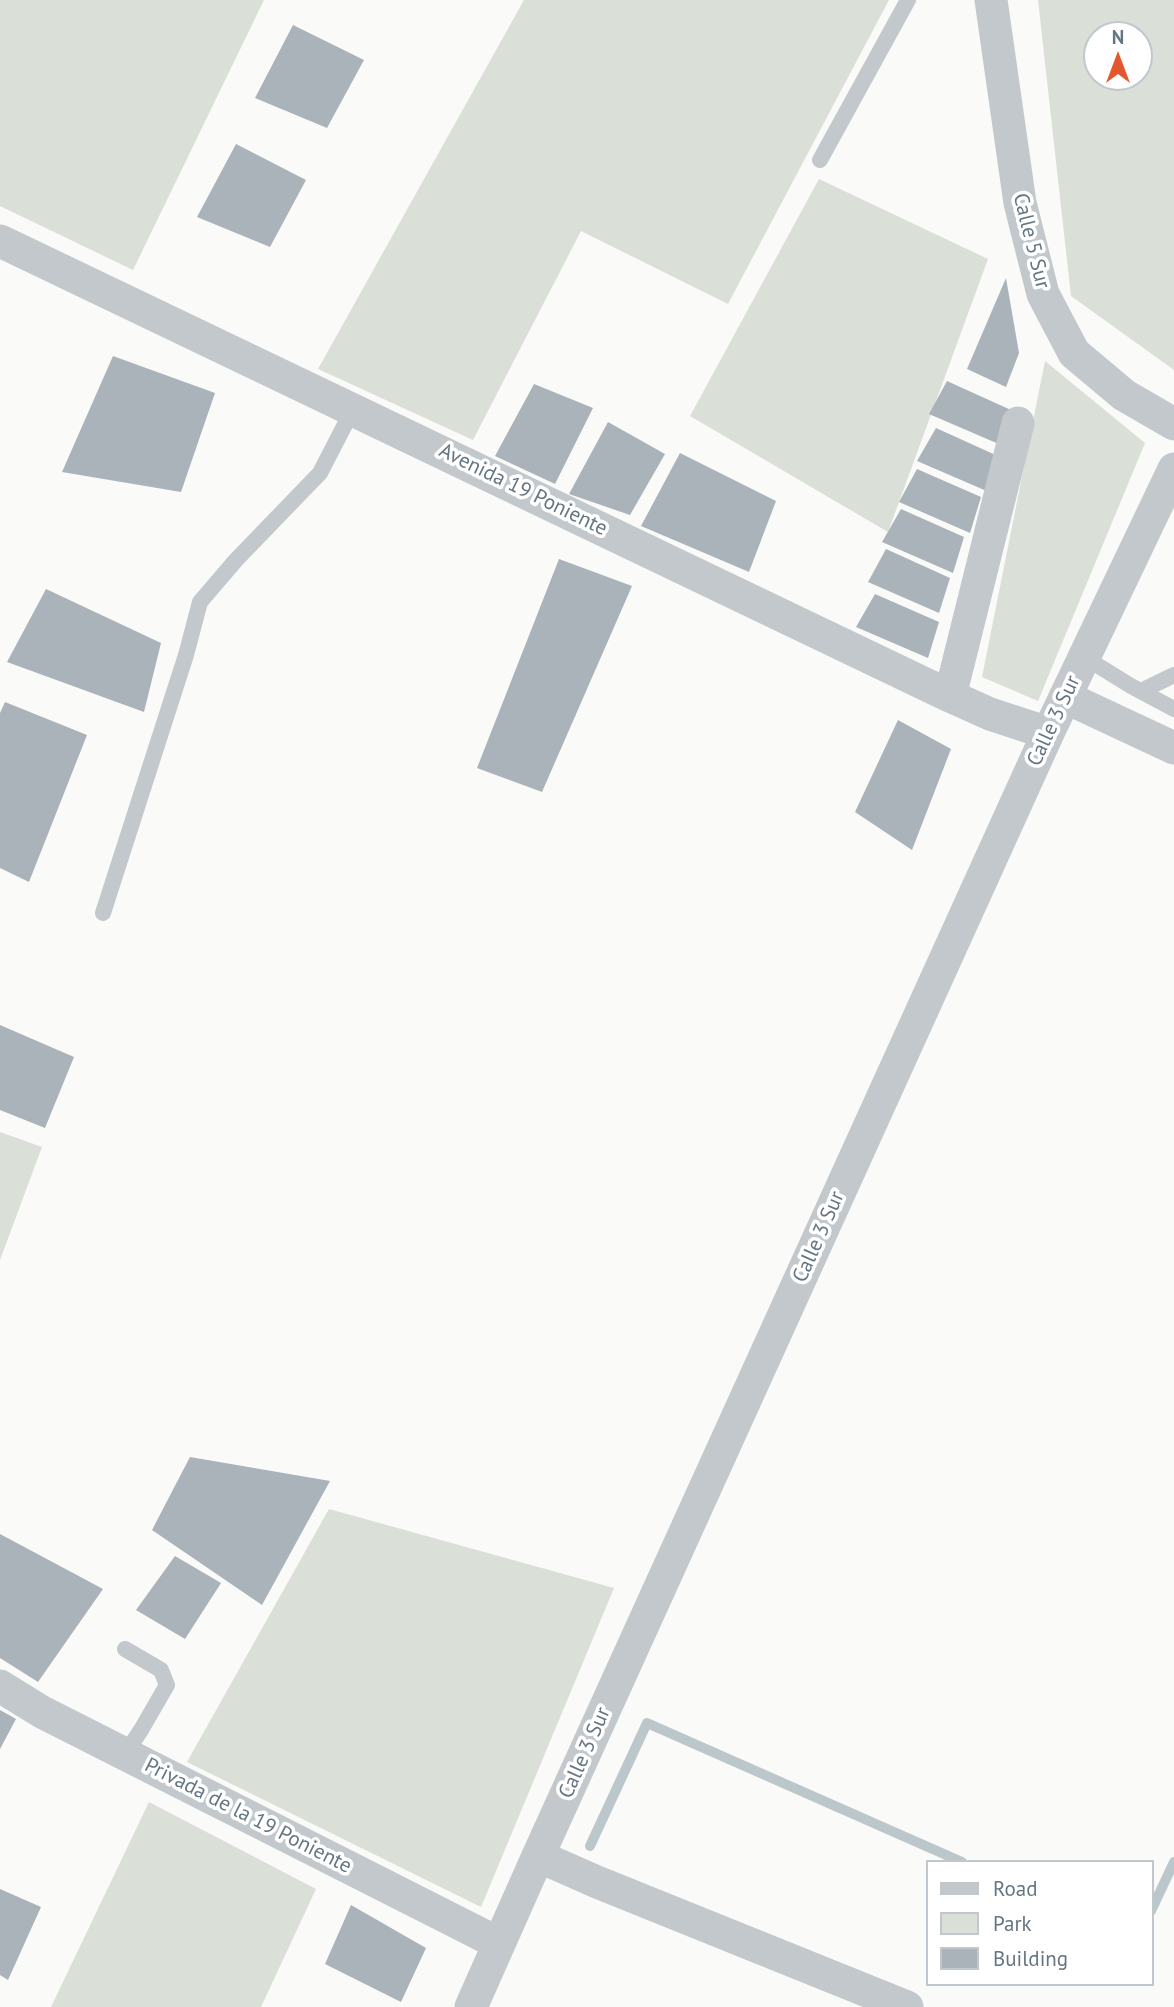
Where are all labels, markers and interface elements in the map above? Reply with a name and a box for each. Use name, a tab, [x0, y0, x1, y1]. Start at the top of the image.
north arrow	[1083, 21, 1153, 91]
text: N	[1112, 25, 1124, 49]
street label: Calle 5 Sur	[1007, 191, 1055, 291]
street label: Avenida 19 Poniente	[435, 438, 611, 542]
street label: Calle 3 Sur	[1022, 672, 1086, 770]
street label: Calle 3 Sur	[788, 1187, 850, 1287]
street label: Calle 3 Sur	[554, 1703, 616, 1803]
street label: Privada de la 19 Poniente	[140, 1753, 356, 1879]
legend	[926, 1860, 1153, 1986]
text: Road	[993, 1875, 1037, 1902]
text: Park	[993, 1910, 1032, 1937]
text: Building	[993, 1945, 1068, 1972]

